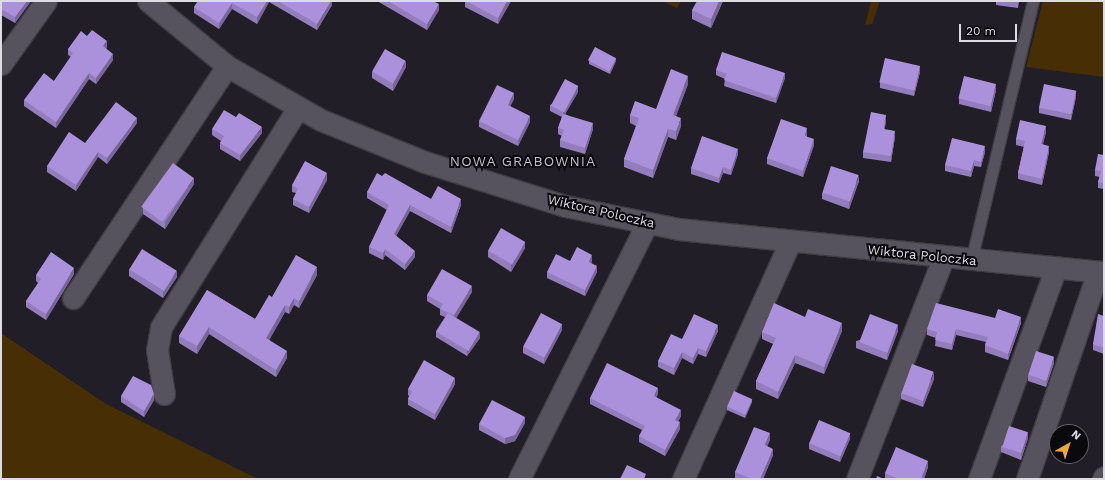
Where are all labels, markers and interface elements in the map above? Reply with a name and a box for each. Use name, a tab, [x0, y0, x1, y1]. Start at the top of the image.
scale bar	[961, 16, 1019, 42]
text: 20 m	[966, 24, 996, 38]
district label: NOWA GRABOWNIA	[450, 153, 596, 169]
street label: Wiktora Poloczka	[546, 192, 656, 232]
street label: Wiktora Poloczka	[867, 243, 977, 269]
north arrow	[1049, 424, 1089, 464]
text: N	[1069, 427, 1083, 443]

